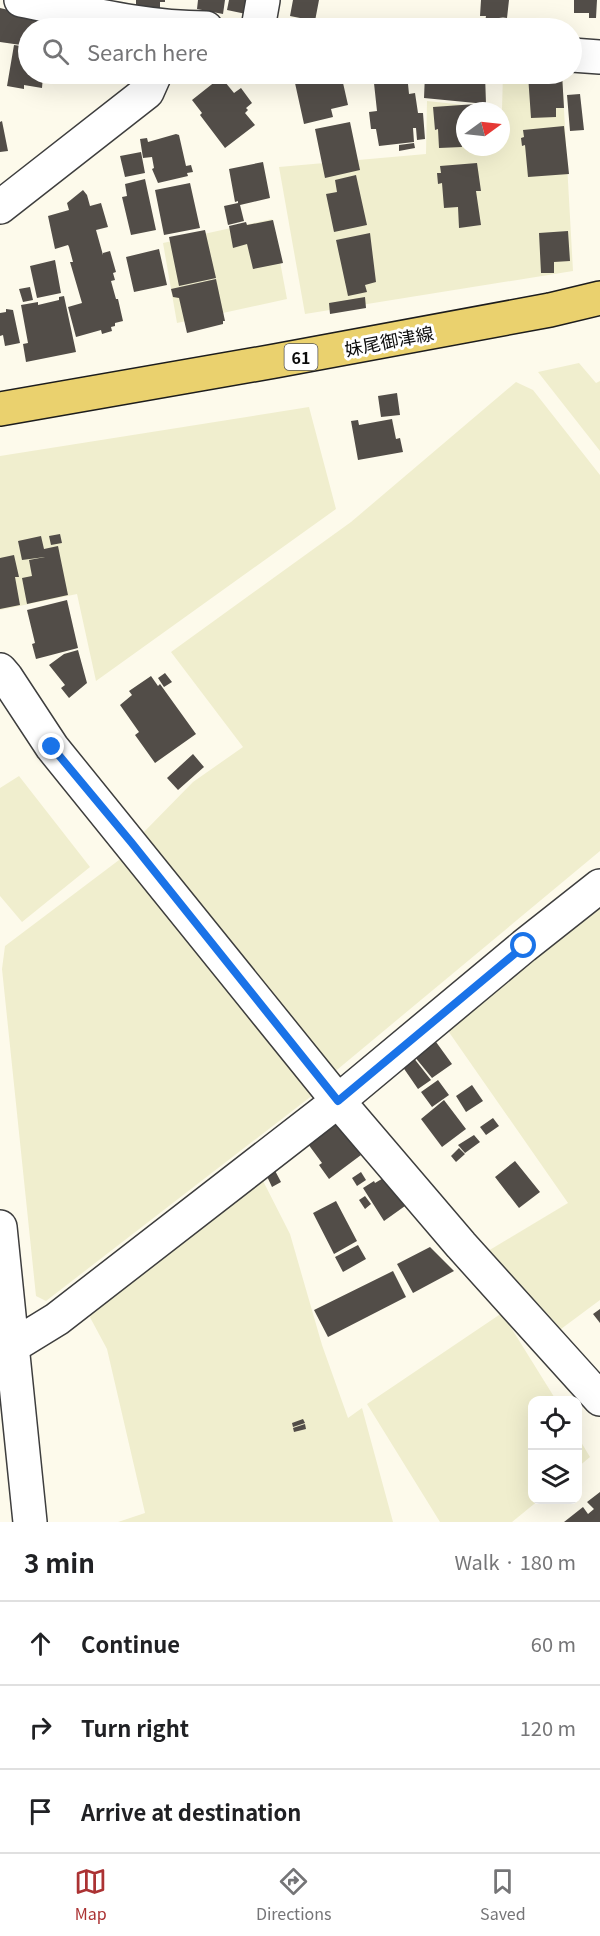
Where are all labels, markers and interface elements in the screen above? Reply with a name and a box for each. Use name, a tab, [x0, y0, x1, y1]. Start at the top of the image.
search box	[18, 18, 582, 84]
icon: search	[39, 35, 72, 68]
text: Search here	[87, 35, 208, 67]
north arrow	[456, 102, 510, 156]
street label: 妹尾御津線	[342, 319, 436, 361]
road number: 61	[284, 344, 318, 370]
route end	[38, 733, 64, 759]
route start	[510, 932, 536, 958]
map controls	[528, 1396, 582, 1504]
button: locate	[528, 1396, 582, 1450]
button: layers	[528, 1450, 582, 1504]
text: 3 min	[24, 1543, 95, 1580]
text: Walk · 180 m	[454, 1547, 576, 1576]
icon: ahead	[24, 1627, 57, 1660]
text: Continue	[81, 1627, 180, 1659]
text: 60 m	[531, 1629, 576, 1658]
icon: right	[24, 1711, 57, 1744]
text: Turn right	[81, 1711, 189, 1743]
text: 120 m	[520, 1713, 576, 1742]
icon: arrive	[24, 1795, 57, 1828]
text: Arrive at destination	[81, 1795, 301, 1827]
tab: Map	[74, 1865, 107, 1925]
tab: Directions	[256, 1865, 331, 1925]
tab: Saved	[480, 1865, 526, 1925]

